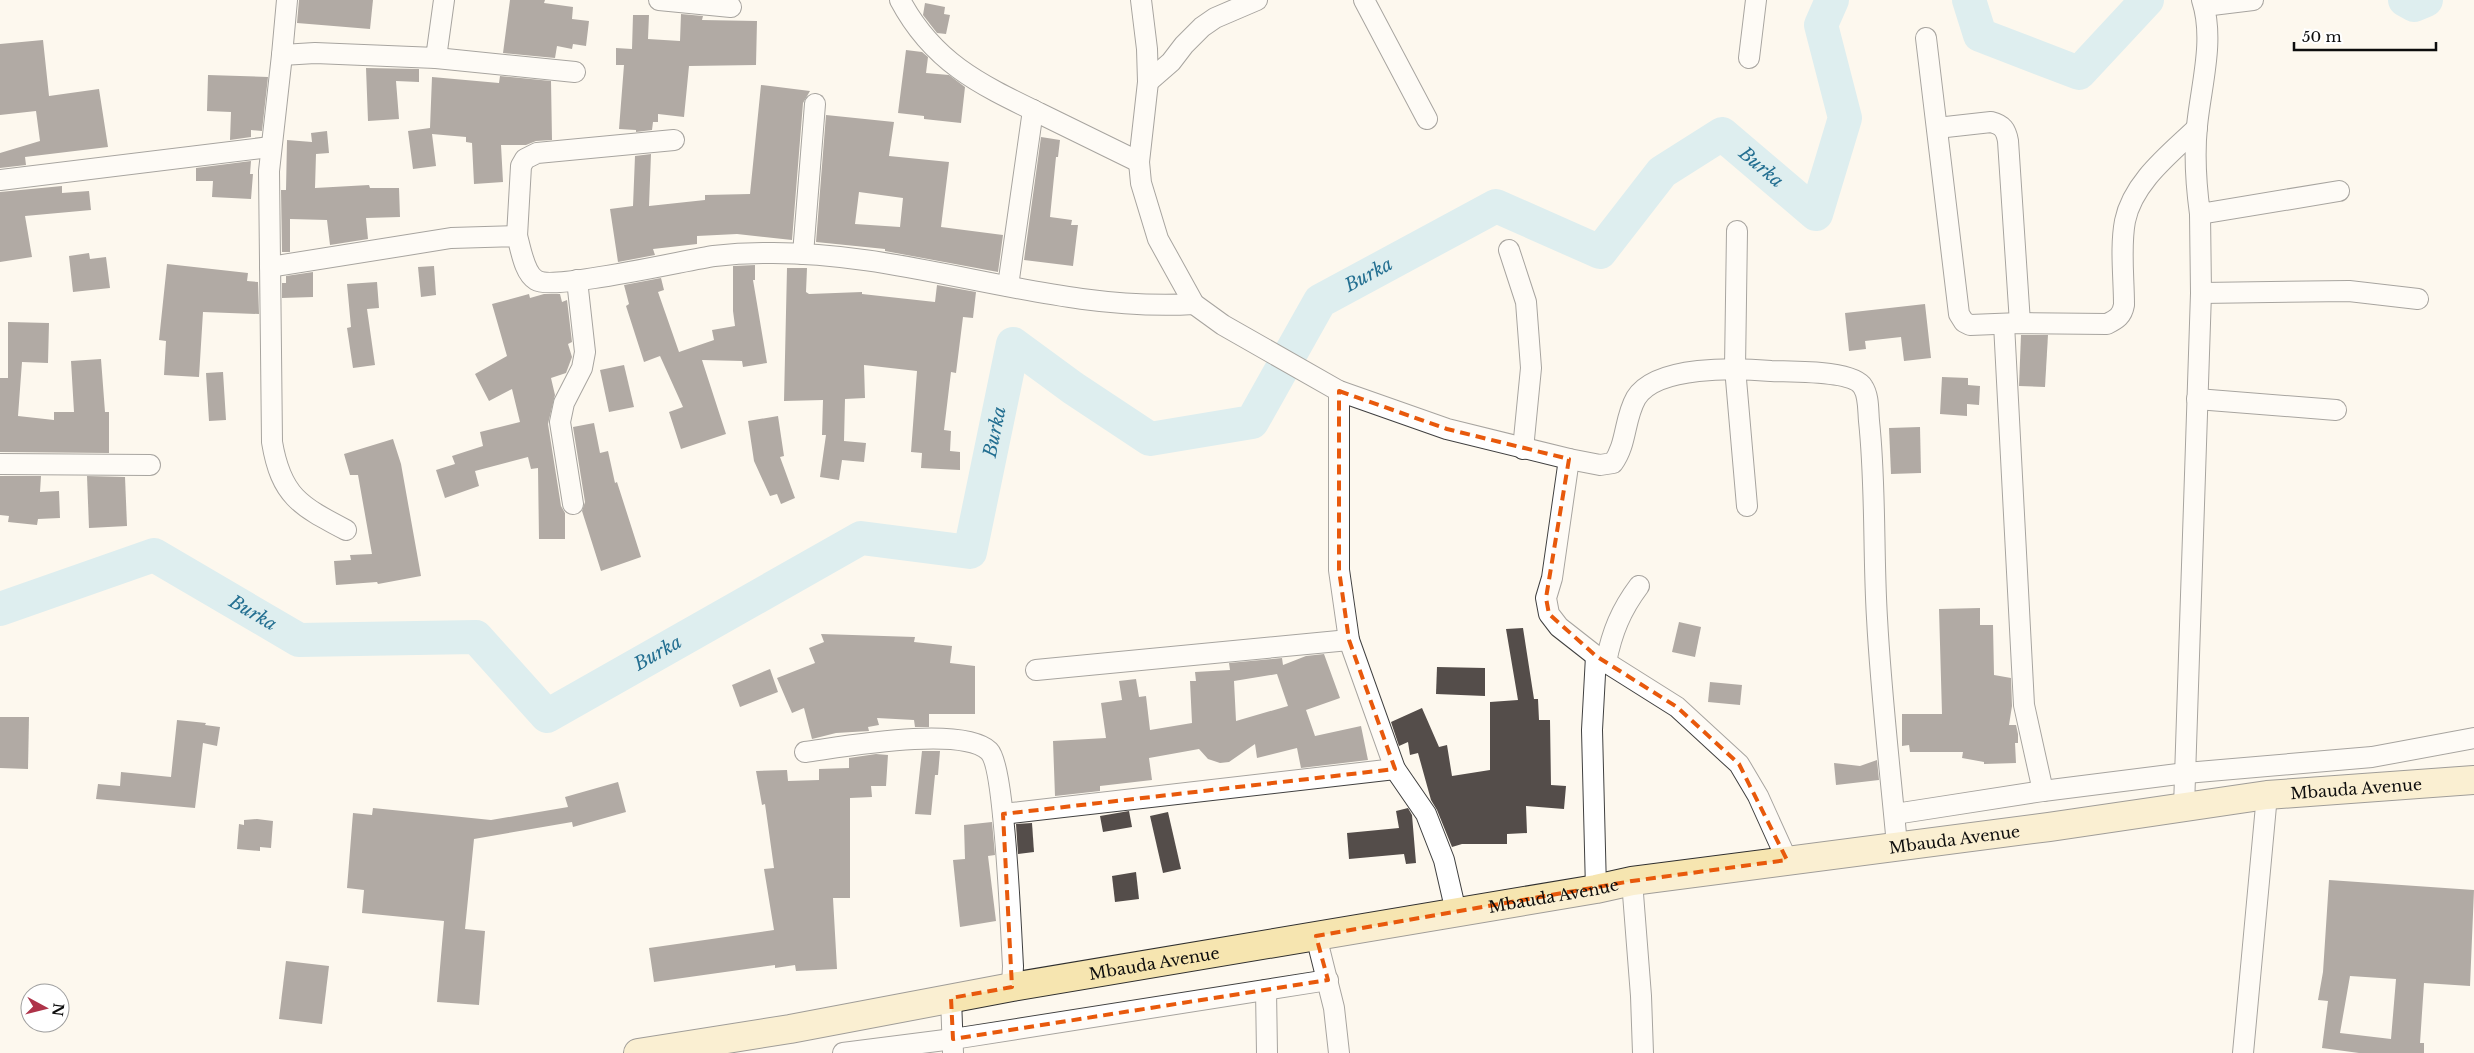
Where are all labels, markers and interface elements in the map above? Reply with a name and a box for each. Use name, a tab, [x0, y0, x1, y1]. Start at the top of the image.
scale bar	[2294, 20, 2436, 52]
text: 50 m	[2302, 27, 2342, 46]
water label: Burka	[1734, 142, 1788, 192]
water label: Burka	[1340, 253, 1396, 297]
water label: Burka	[979, 405, 1011, 460]
water label: Burka	[224, 590, 281, 636]
water label: Burka	[629, 631, 686, 676]
street label: Mbauda Avenue	[2290, 774, 2423, 803]
street label: Mbauda Avenue	[1888, 821, 2021, 858]
street label: Mbauda Avenue	[1487, 874, 1621, 917]
street label: Mbauda Avenue	[1087, 942, 1221, 984]
north arrow	[20, 983, 70, 1033]
text: N	[48, 1002, 68, 1017]

